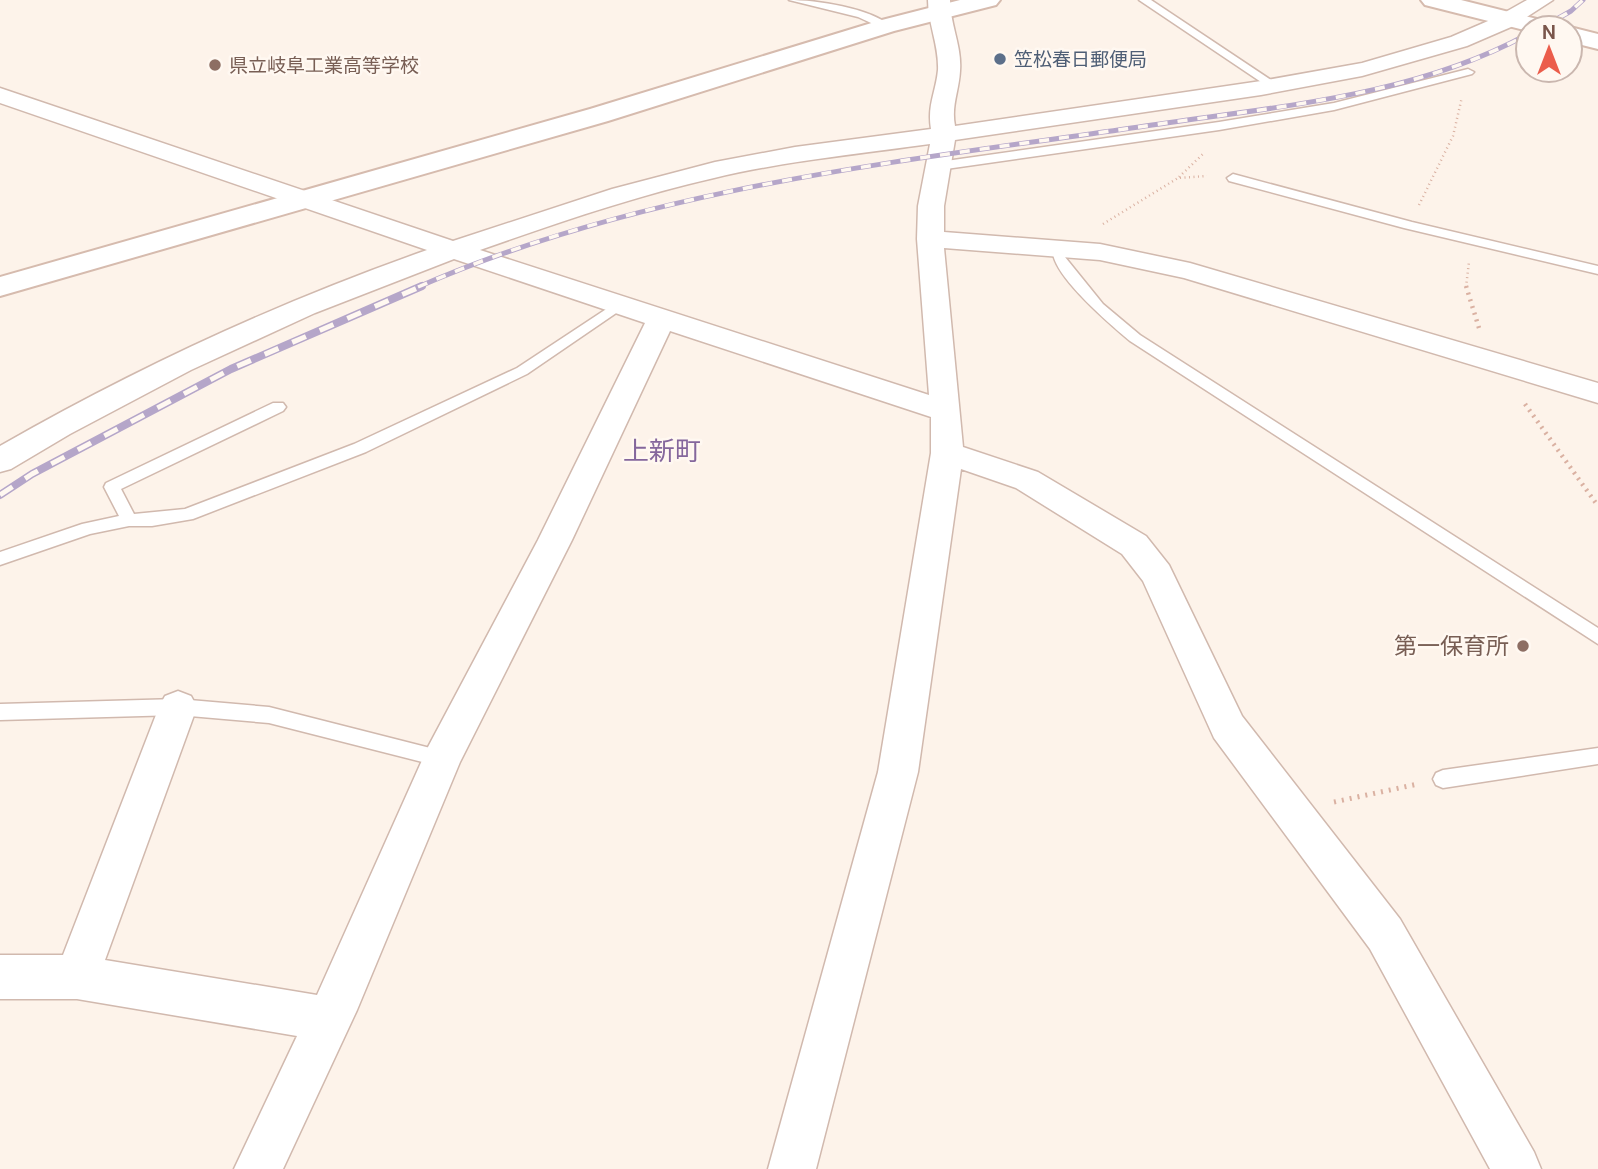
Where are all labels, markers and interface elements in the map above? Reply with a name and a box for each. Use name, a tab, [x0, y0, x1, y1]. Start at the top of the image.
north arrow	[1514, 14, 1584, 84]
text: N	[1542, 20, 1556, 45]
place label: 笠松春日郵便局	[1014, 47, 1147, 72]
marker: 笠松春日郵便局	[992, 51, 1008, 67]
place label: 県立岐阜工業高等学校	[229, 53, 419, 78]
marker: 県立岐阜工業高等学校	[207, 57, 223, 73]
district label: 上新町	[623, 434, 701, 468]
place label: 第一保育所	[1394, 631, 1509, 661]
marker: 第一保育所	[1515, 638, 1531, 654]

